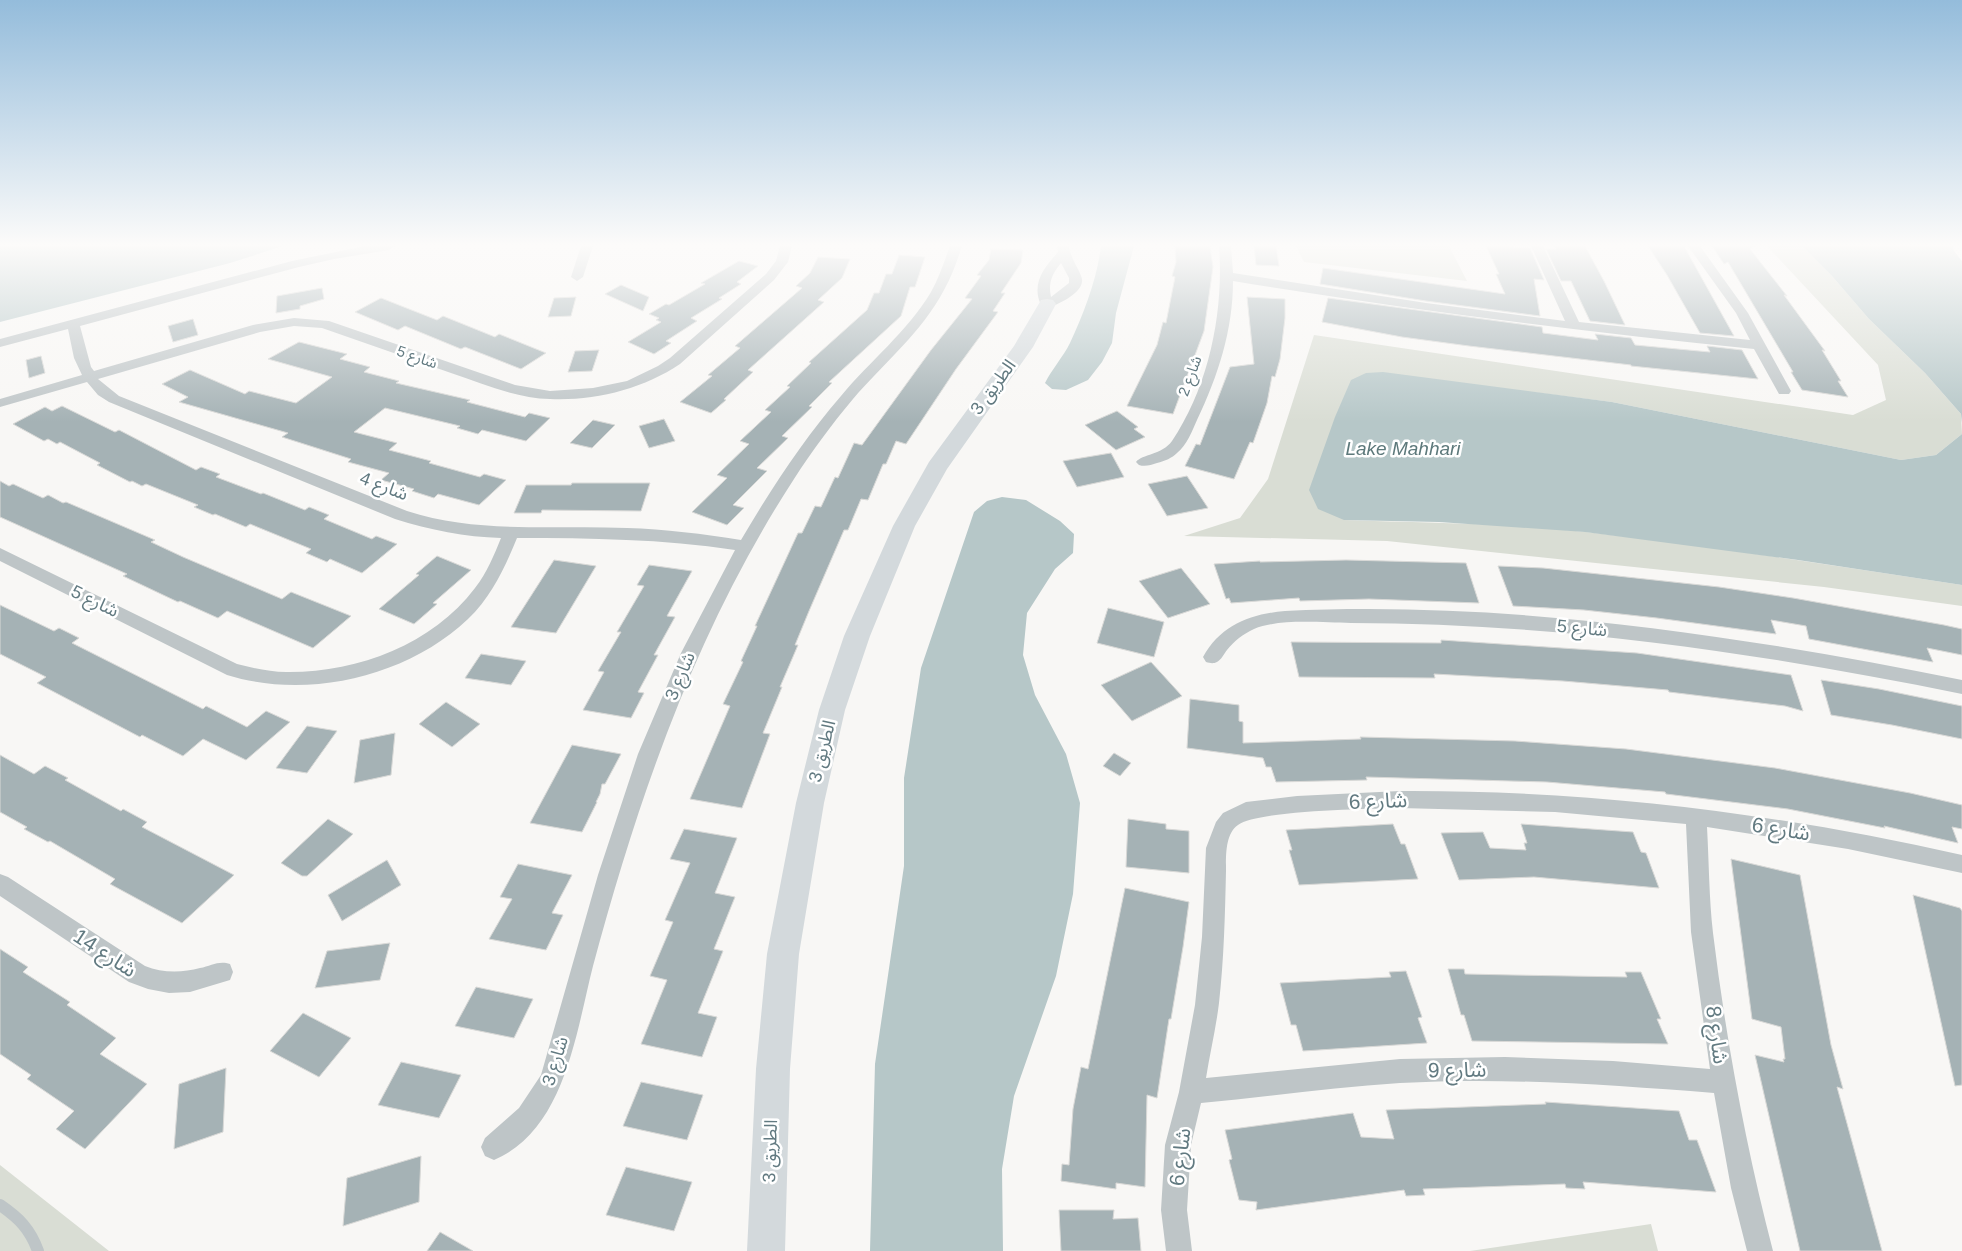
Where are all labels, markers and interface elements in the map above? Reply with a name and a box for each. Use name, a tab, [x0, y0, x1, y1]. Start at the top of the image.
street label: شارع 5	[393, 342, 440, 375]
street label: شارع 2	[1174, 353, 1208, 400]
street label: 3 الطريق	[966, 356, 1020, 419]
water label: Lake Mahhari	[1345, 438, 1461, 459]
street label: شارع 4	[356, 468, 411, 508]
street label: شارع 5	[66, 581, 122, 625]
street label: شارع 5	[1556, 616, 1608, 644]
street label: شارع 3	[661, 649, 703, 705]
street label: 3 الطريق	[805, 718, 840, 784]
street label: شارع 6	[1348, 788, 1408, 817]
street label: شارع 6	[1750, 813, 1812, 848]
street label: شارع 14	[67, 924, 141, 985]
street label: شارع 8	[1698, 1004, 1733, 1066]
street label: شارع 3	[538, 1034, 576, 1089]
street label: شارع 9	[1428, 1057, 1486, 1086]
street label: 3 الطريق	[759, 1119, 782, 1183]
street label: شارع 6	[1165, 1127, 1198, 1188]

